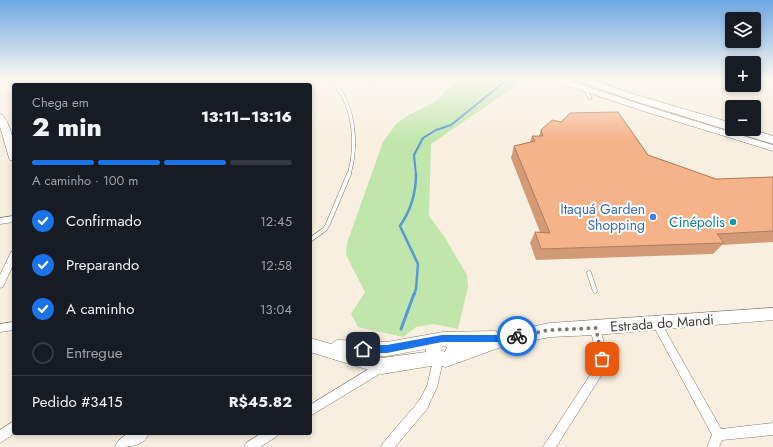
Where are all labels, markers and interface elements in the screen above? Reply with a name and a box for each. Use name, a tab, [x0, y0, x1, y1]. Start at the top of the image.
map controls	[725, 12, 761, 136]
button: layers	[725, 12, 761, 48]
button: +	[725, 56, 761, 92]
text: Chega em	[32, 93, 89, 112]
button: −	[725, 100, 761, 136]
text: 13:11–13:16	[201, 106, 292, 128]
text: 2 min	[32, 108, 102, 146]
text: A caminho · 100 m	[32, 171, 138, 190]
place label: Itaquá Garden Shopping	[560, 199, 645, 235]
icon: check	[32, 210, 54, 232]
text: Confirmado	[66, 210, 141, 232]
text: 12:45	[260, 212, 292, 231]
marker: Itaquá Garden Shopping	[648, 212, 658, 222]
place label: Cinépolis	[669, 212, 725, 232]
marker: Cinépolis	[728, 217, 738, 227]
icon: check	[32, 254, 54, 276]
text: Preparando	[66, 254, 139, 276]
text: 12:58	[260, 256, 292, 275]
icon: check	[32, 298, 54, 320]
text: A caminho	[66, 298, 134, 320]
text: 13:04	[260, 300, 292, 319]
street label: Estrada do Mandi	[609, 309, 715, 337]
courier	[497, 316, 537, 356]
icon: bike	[506, 325, 528, 347]
pin	[346, 332, 380, 366]
icon: home	[352, 338, 374, 360]
text: Entregue	[66, 342, 123, 364]
pin	[585, 342, 619, 376]
icon: bag	[591, 348, 613, 370]
text: Pedido #3415	[32, 391, 122, 413]
text: R$45.82	[229, 391, 292, 413]

